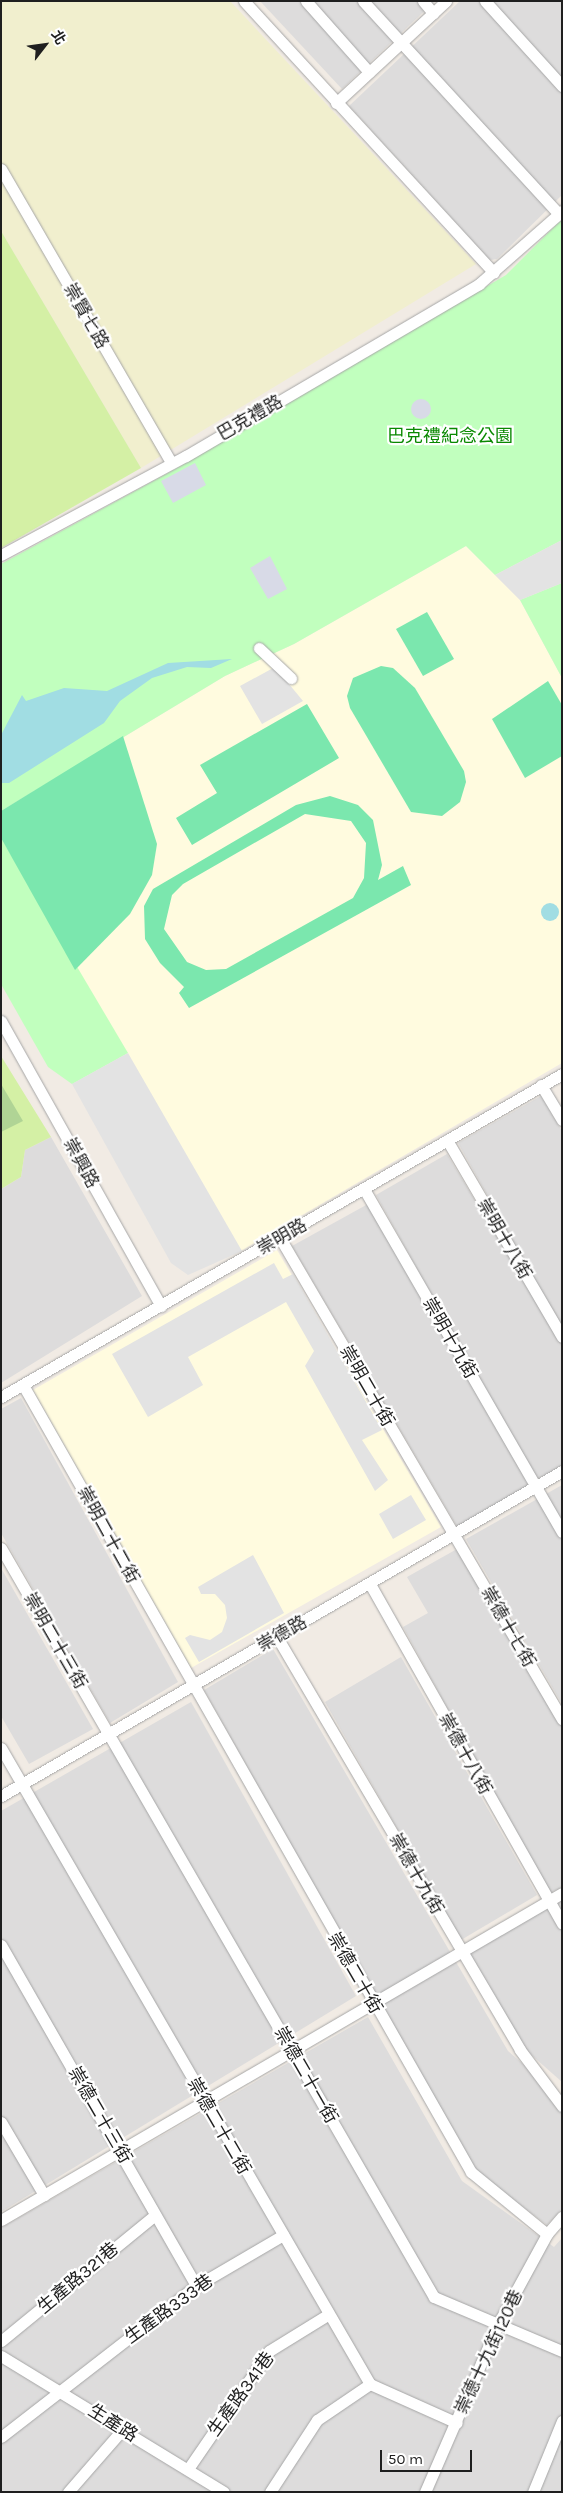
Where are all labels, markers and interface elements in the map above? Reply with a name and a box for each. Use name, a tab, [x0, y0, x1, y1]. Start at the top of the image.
north arrow	[20, 20, 70, 70]
text: 北	[48, 27, 69, 48]
street label: 崇賢七路	[59, 279, 113, 353]
street label: 巴克禮路	[213, 391, 287, 445]
park label: 巴克禮紀念公園	[387, 425, 513, 447]
street label: 崇興路	[58, 1134, 104, 1192]
street label: 崇明十八街	[472, 1195, 536, 1283]
street label: 崇明路	[253, 1214, 311, 1260]
street label: 崇明十九街	[418, 1294, 482, 1382]
street label: 崇明二十街	[335, 1342, 399, 1430]
street label: 崇明二十二街	[72, 1483, 144, 1587]
street label: 崇德十七街	[476, 1583, 540, 1671]
street label: 崇明二十三街	[19, 1589, 91, 1693]
street label: 崇德路	[253, 1611, 311, 1657]
street label: 崇德十八街	[434, 1709, 496, 1799]
street label: 崇德十九街	[384, 1830, 448, 1918]
street label: 崇德二十街	[323, 1929, 387, 2017]
street label: 崇德二十一街	[270, 2023, 342, 2127]
street label: 崇德二十三街	[64, 2063, 136, 2167]
street label: 崇德二十二街	[183, 2074, 255, 2178]
street label: 生產路321巷	[33, 2238, 123, 2318]
street label: 生產路333巷	[121, 2270, 217, 2348]
street label: 崇德十九街120巷	[451, 2286, 527, 2418]
street label: 生產路341巷	[203, 2348, 279, 2440]
street label: 生產路	[84, 2400, 142, 2446]
scale bar	[383, 2440, 476, 2472]
text: 50 m	[388, 2450, 423, 2468]

